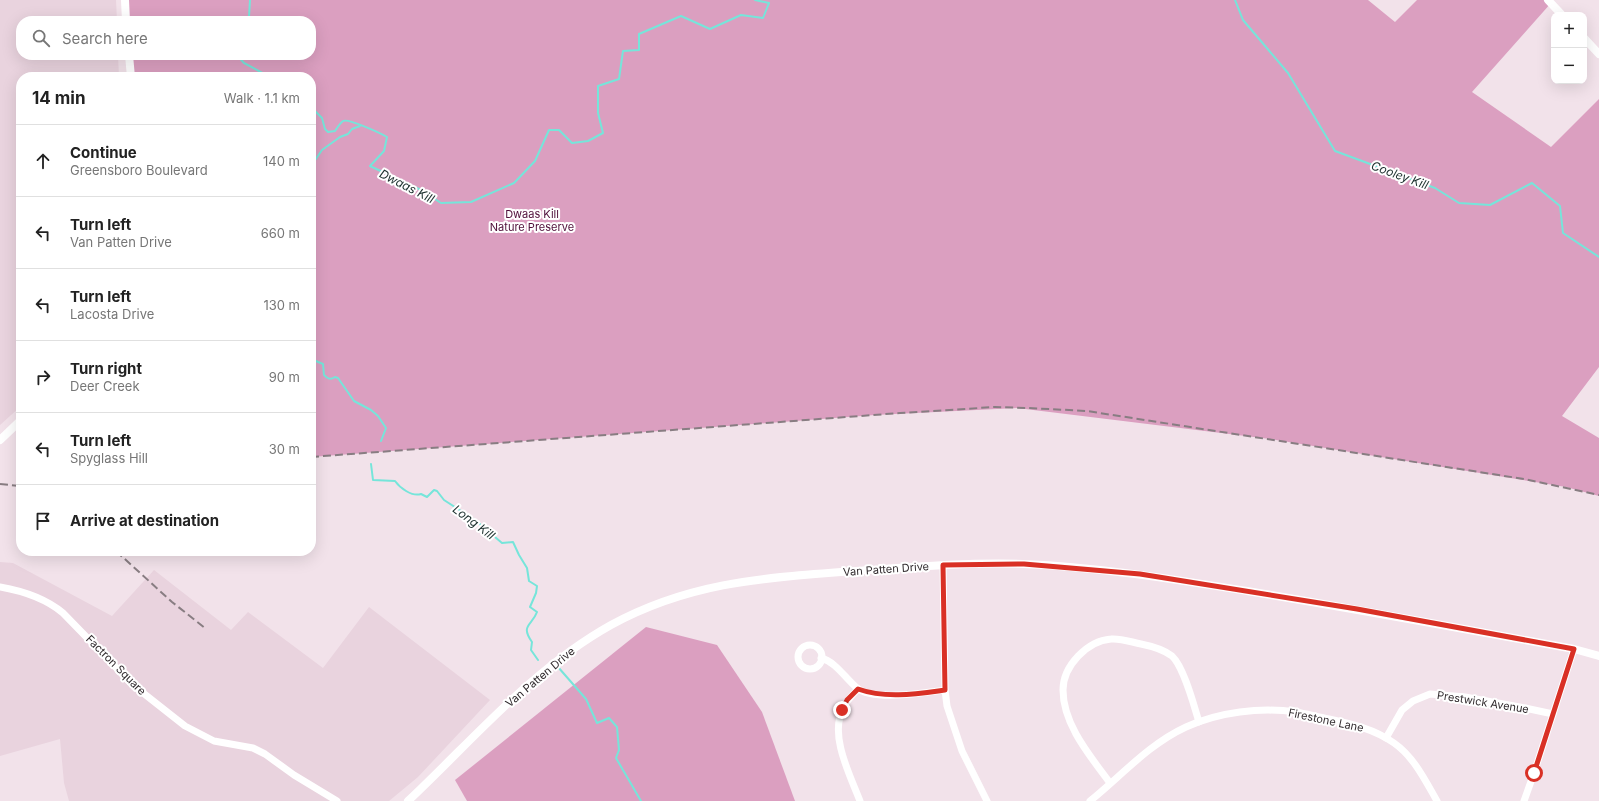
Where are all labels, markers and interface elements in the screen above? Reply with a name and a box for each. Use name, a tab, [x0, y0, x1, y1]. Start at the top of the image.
map controls	[1551, 12, 1587, 84]
button: +	[1551, 12, 1587, 48]
search box	[16, 16, 316, 60]
icon: search	[30, 27, 52, 49]
text: Search here	[62, 29, 148, 48]
button: −	[1551, 48, 1587, 84]
text: 14 min	[32, 88, 86, 108]
text: Walk · 1.1 km	[224, 90, 300, 106]
text: Continue	[70, 143, 137, 162]
icon: ahead	[32, 150, 54, 172]
text: 140 m	[263, 153, 300, 169]
water label: Cooley Kill	[1369, 158, 1431, 192]
text: Greensboro Boulevard	[70, 162, 208, 178]
water label: Dwaas Kill	[377, 166, 437, 206]
park label: Dwaas Kill Nature Preserve	[490, 207, 574, 234]
text: Turn left	[70, 215, 131, 234]
icon: left	[32, 222, 54, 244]
text: 660 m	[261, 225, 300, 241]
text: Van Patten Drive	[70, 234, 172, 250]
text: Turn left	[70, 287, 131, 306]
icon: left	[32, 294, 54, 316]
text: 130 m	[263, 297, 300, 313]
text: Lacosta Drive	[70, 306, 154, 322]
text: Turn right	[70, 359, 142, 378]
icon: right	[32, 366, 54, 388]
text: 90 m	[269, 369, 300, 385]
text: Deer Creek	[70, 378, 140, 394]
text: Turn left	[70, 431, 131, 450]
icon: left	[32, 438, 54, 460]
text: 30 m	[269, 441, 300, 457]
text: Spyglass Hill	[70, 450, 148, 466]
water label: Long Kill	[450, 501, 498, 543]
icon: arrive	[32, 510, 54, 532]
text: Arrive at destination	[70, 511, 219, 530]
street label: Van Patten Drive	[843, 559, 929, 579]
street label: Factron Square	[83, 632, 149, 698]
street label: Van Patten Drive	[503, 644, 577, 710]
street label: Prestwick Avenue	[1436, 688, 1530, 716]
route end	[833, 701, 851, 719]
street label: Firestone Lane	[1287, 705, 1365, 735]
route start	[1525, 764, 1543, 782]

